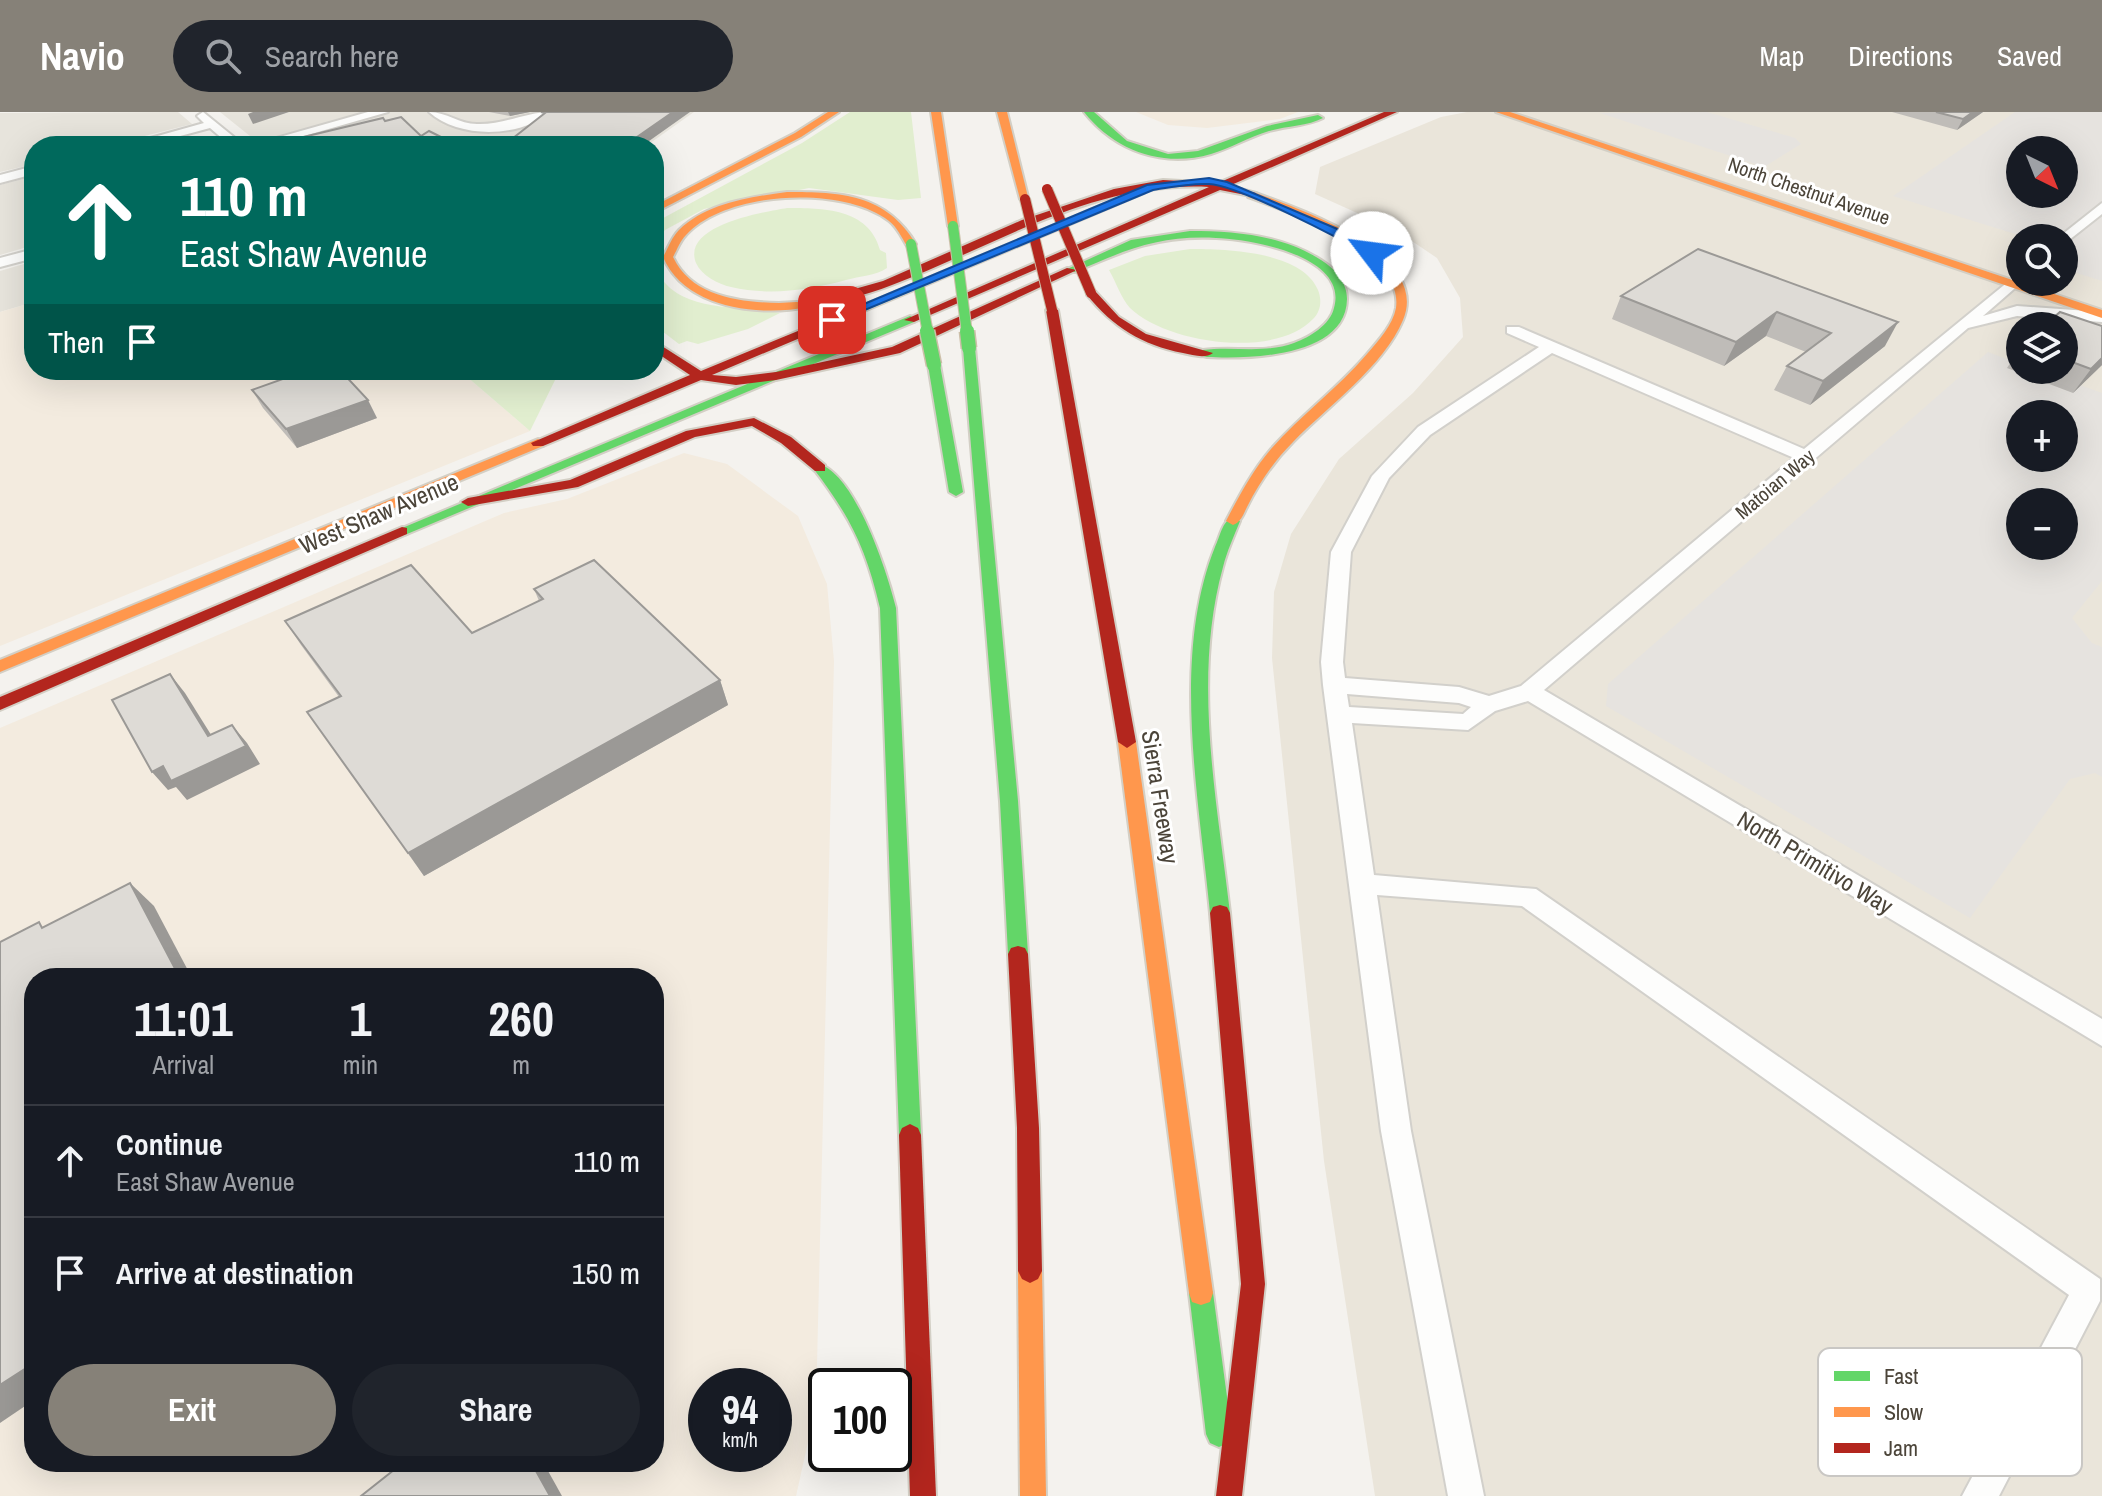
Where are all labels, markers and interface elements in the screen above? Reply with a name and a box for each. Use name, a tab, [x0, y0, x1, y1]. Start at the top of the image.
search box	[173, 20, 733, 92]
text: Navio	[40, 31, 125, 82]
icon: search	[201, 34, 245, 78]
text: Search here	[265, 36, 399, 76]
text: Map	[1760, 37, 1804, 75]
text: Directions	[1848, 37, 1953, 75]
text: Saved	[1997, 37, 2062, 75]
north arrow	[2006, 136, 2078, 208]
map controls	[2006, 136, 2078, 560]
street label: North Chestnut Avenue	[1725, 150, 1894, 231]
text: 110 m	[180, 158, 308, 233]
icon: ahead	[48, 168, 152, 272]
position arrow	[1330, 211, 1414, 295]
button: search	[2006, 224, 2078, 296]
text: East Shaw Avenue	[180, 230, 427, 278]
pin	[798, 286, 866, 354]
icon: arrive	[810, 298, 854, 342]
button: layers	[2006, 312, 2078, 384]
icon: arrive	[120, 320, 164, 364]
text: Then	[48, 322, 104, 362]
button: +	[2006, 400, 2078, 472]
street label: Matoian Way	[1729, 442, 1821, 525]
street label: West Shaw Avenue	[294, 465, 463, 561]
button: −	[2006, 488, 2078, 560]
street label: Sierra Freeway	[1135, 728, 1187, 866]
street label: North Primitivo Way	[1732, 803, 1900, 921]
text: 11:01	[134, 986, 233, 1051]
text: 1	[349, 986, 371, 1051]
text: 260	[488, 986, 554, 1051]
text: Arrival	[153, 1047, 214, 1082]
text: min	[343, 1047, 378, 1082]
text: m	[512, 1047, 530, 1082]
text: Continue	[116, 1124, 223, 1164]
icon: ahead	[48, 1139, 92, 1183]
text: 110 m	[573, 1141, 640, 1181]
text: East Shaw Avenue	[116, 1164, 295, 1199]
icon: arrive	[48, 1251, 92, 1295]
text: Arrive at destination	[116, 1253, 354, 1293]
text: 150 m	[572, 1253, 640, 1293]
legend	[1818, 1348, 2082, 1476]
text: Fast	[1884, 1361, 1918, 1391]
button: Exit	[48, 1364, 336, 1456]
button: Share	[352, 1364, 640, 1456]
speed limit sign: 100	[808, 1368, 912, 1472]
text: 94	[722, 1383, 758, 1436]
text: Slow	[1884, 1397, 1923, 1427]
text: km/h	[722, 1426, 758, 1453]
text: Jam	[1884, 1433, 1918, 1463]

